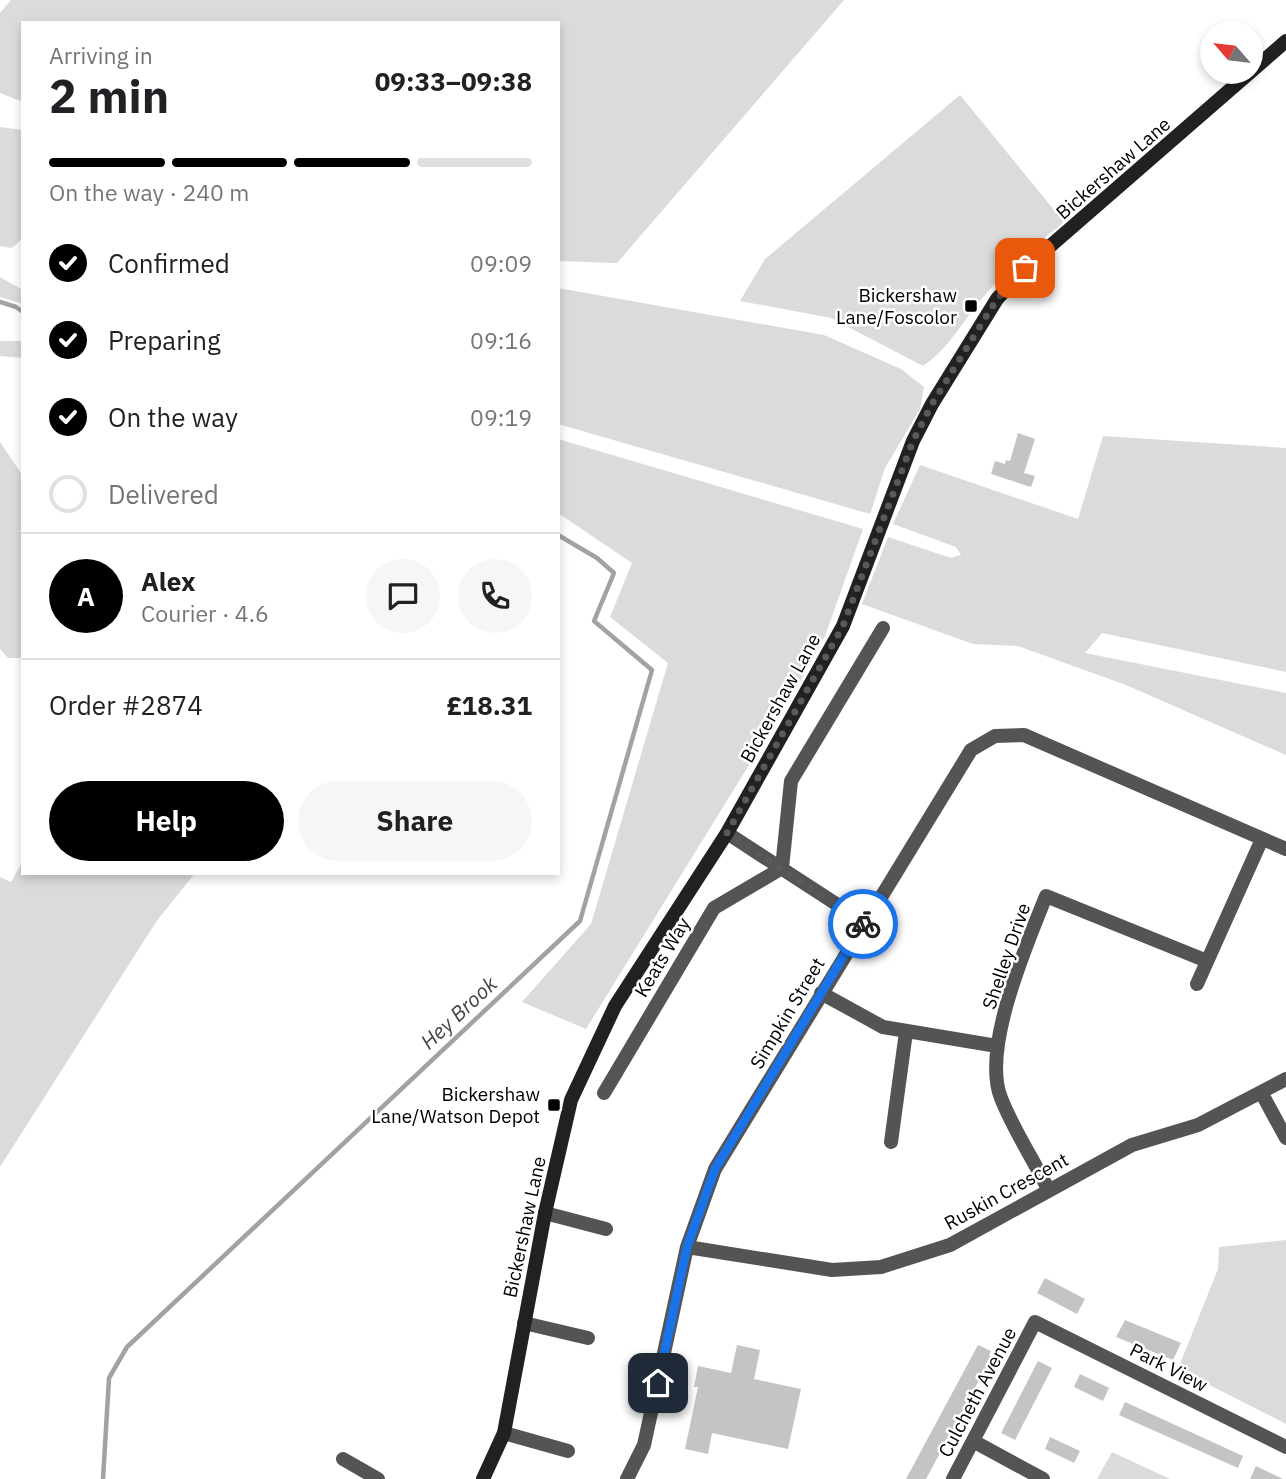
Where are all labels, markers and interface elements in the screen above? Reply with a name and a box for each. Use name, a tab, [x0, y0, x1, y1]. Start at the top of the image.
north arrow	[1200, 21, 1264, 84]
map controls	[1200, 21, 1263, 84]
text: Arriving in	[49, 40, 153, 70]
text: 09:33–09:38	[375, 64, 532, 98]
text: 2 min	[49, 66, 169, 126]
street label: Bickershaw Lane	[1051, 112, 1175, 224]
text: On the way · 240 m	[49, 177, 249, 207]
pin	[995, 238, 1055, 298]
icon: check	[49, 244, 87, 282]
text: Confirmed	[108, 246, 230, 280]
text: 09:09	[470, 248, 532, 278]
icon: bag	[1006, 249, 1044, 287]
place label: Bickershaw Lane/Foscolor	[836, 283, 957, 329]
marker: Bickershaw Lane/Foscolor	[963, 298, 979, 314]
icon: check	[49, 321, 87, 359]
text: Preparing	[108, 323, 221, 357]
text: 09:16	[470, 325, 532, 355]
icon: check	[49, 398, 87, 436]
text: On the way	[108, 400, 238, 434]
text: 09:19	[470, 402, 532, 432]
text: Delivered	[108, 477, 219, 511]
button: chat	[366, 559, 440, 633]
button: phone	[458, 559, 532, 633]
text: Alex	[141, 564, 195, 598]
text: A	[77, 579, 95, 613]
text: Courier · 4.6	[141, 598, 269, 628]
street label: Bickershaw Lane	[735, 629, 825, 767]
text: Order #2874	[49, 688, 203, 722]
text: £18.31	[446, 688, 532, 722]
button: Help	[49, 781, 284, 861]
button: Share	[298, 781, 532, 861]
courier	[828, 889, 898, 959]
street label: Shelley Drive	[977, 900, 1035, 1012]
icon: bike	[844, 905, 882, 943]
street label: Keats Way	[629, 912, 695, 1001]
street label: Simpkin Street	[744, 953, 830, 1073]
water label: Hey Brook	[414, 969, 503, 1055]
place label: Bickershaw Lane/Watson Depot	[371, 1082, 540, 1128]
marker: Bickershaw Lane/Watson Depot	[546, 1097, 562, 1113]
street label: Ruskin Crescent	[940, 1147, 1072, 1235]
street label: Bickershaw Lane	[497, 1154, 551, 1300]
street label: Culcheth Avenue	[933, 1323, 1021, 1461]
street label: Park View	[1126, 1337, 1212, 1397]
pin	[628, 1353, 688, 1413]
icon: home	[639, 1364, 677, 1402]

